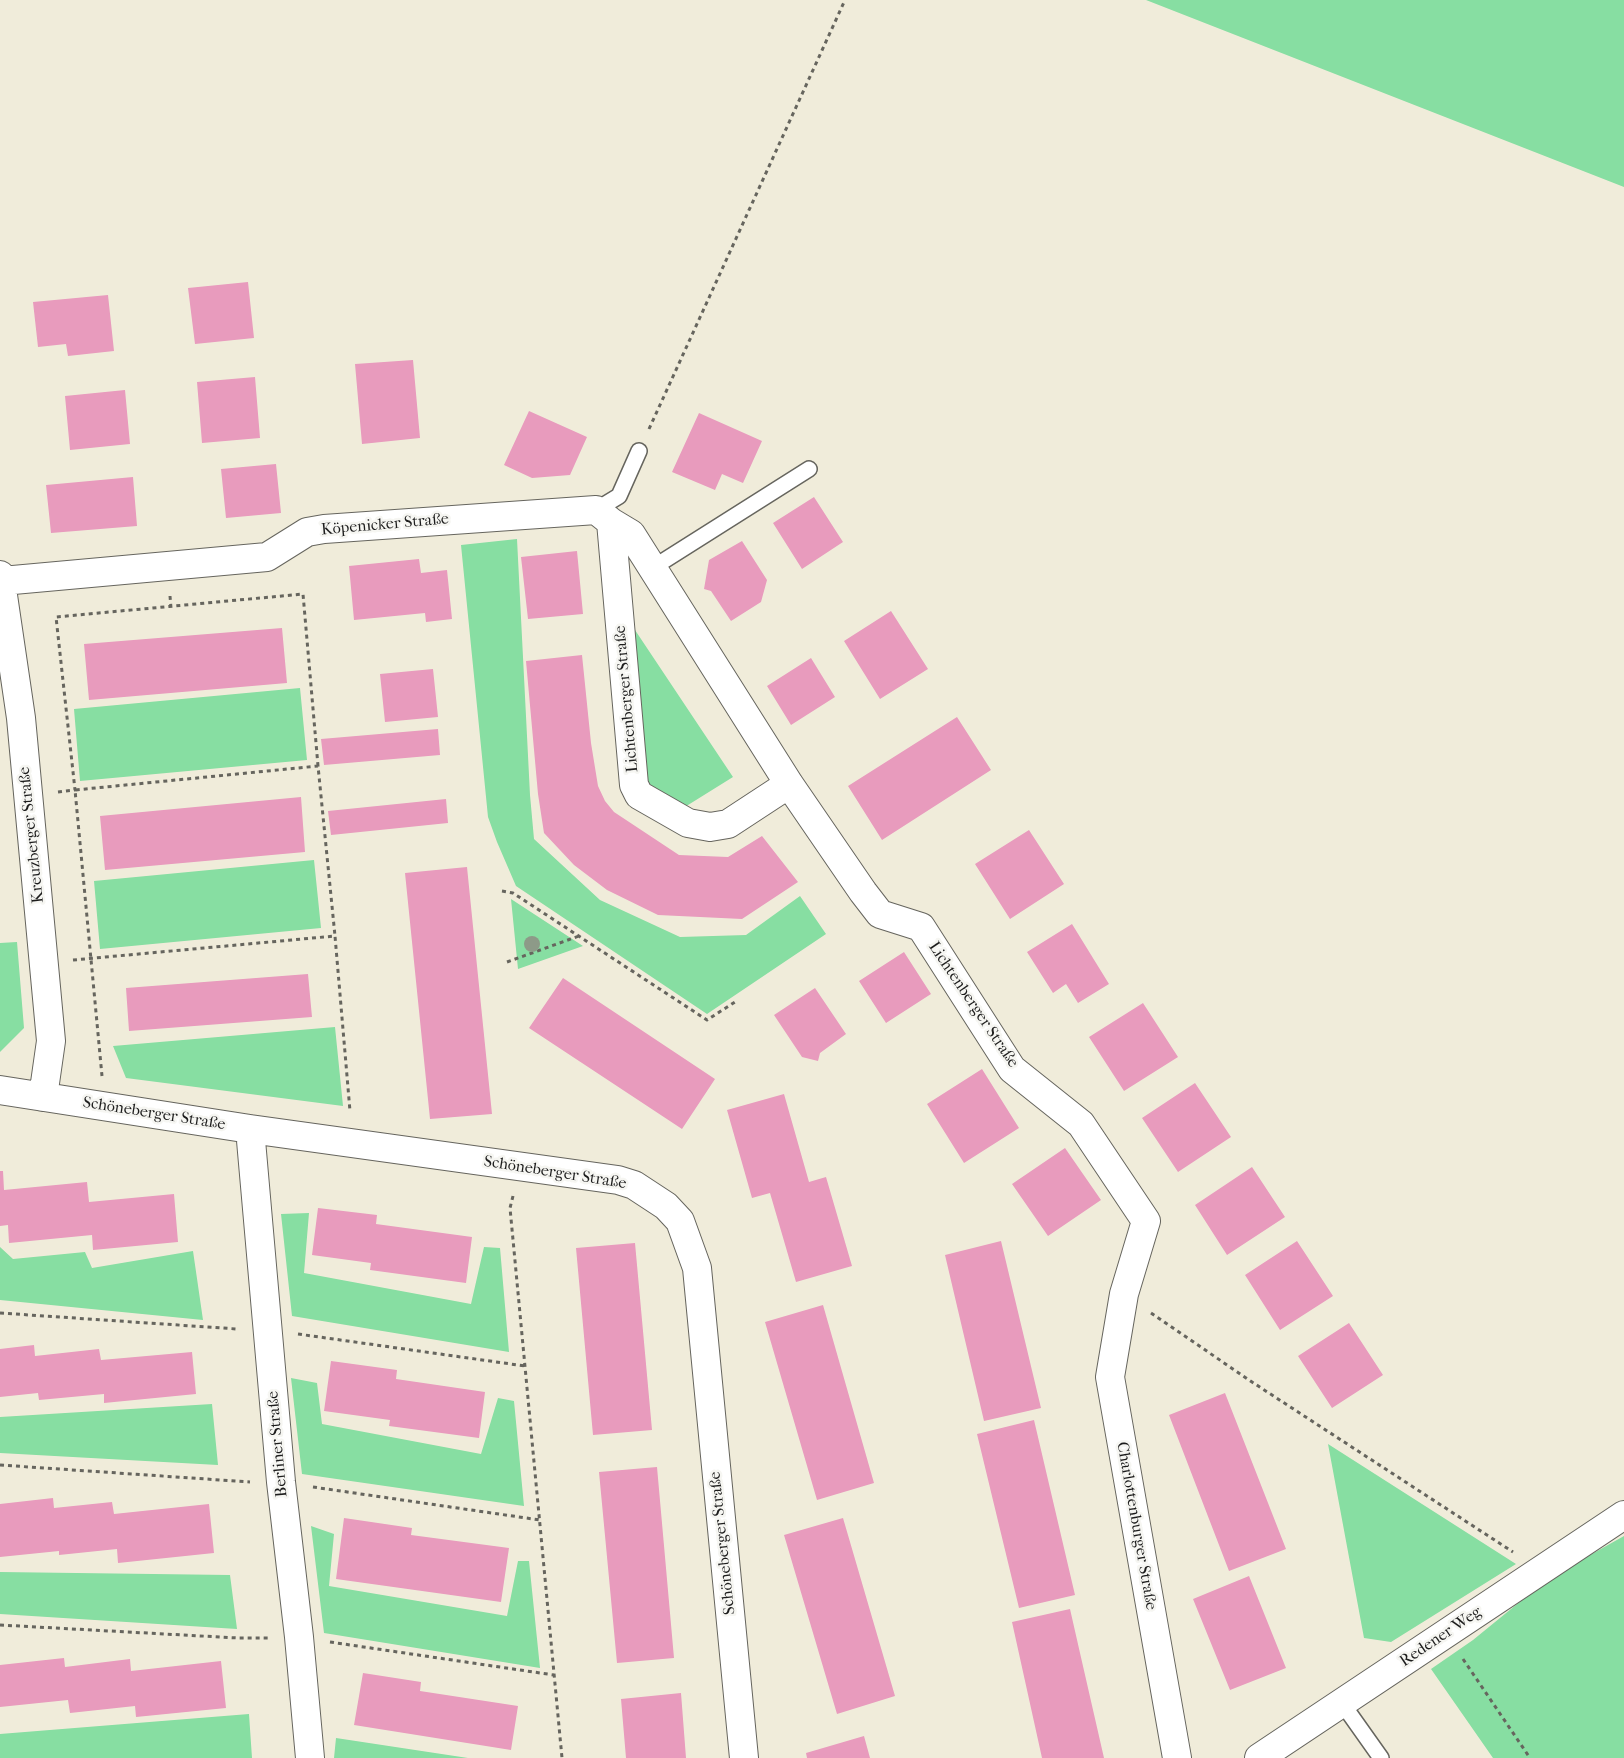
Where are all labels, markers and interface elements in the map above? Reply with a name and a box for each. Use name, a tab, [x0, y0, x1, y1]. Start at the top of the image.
street label: Köpenicker Straße	[320, 510, 450, 540]
street label: Lichtenberger Straße	[611, 625, 643, 773]
street label: Kreuzberger Straße	[15, 766, 49, 904]
street label: Lichtenberger Straße	[924, 938, 1022, 1072]
street label: Schöneberger Straße	[81, 1093, 227, 1135]
street label: Schöneberger Straße	[482, 1152, 628, 1194]
street label: Berliner Straße	[264, 1390, 292, 1498]
street label: Charlottenburger Straße	[1112, 1440, 1160, 1612]
street label: Schöneberger Straße	[706, 1470, 740, 1616]
street label: Redener Weg	[1396, 1603, 1486, 1671]

